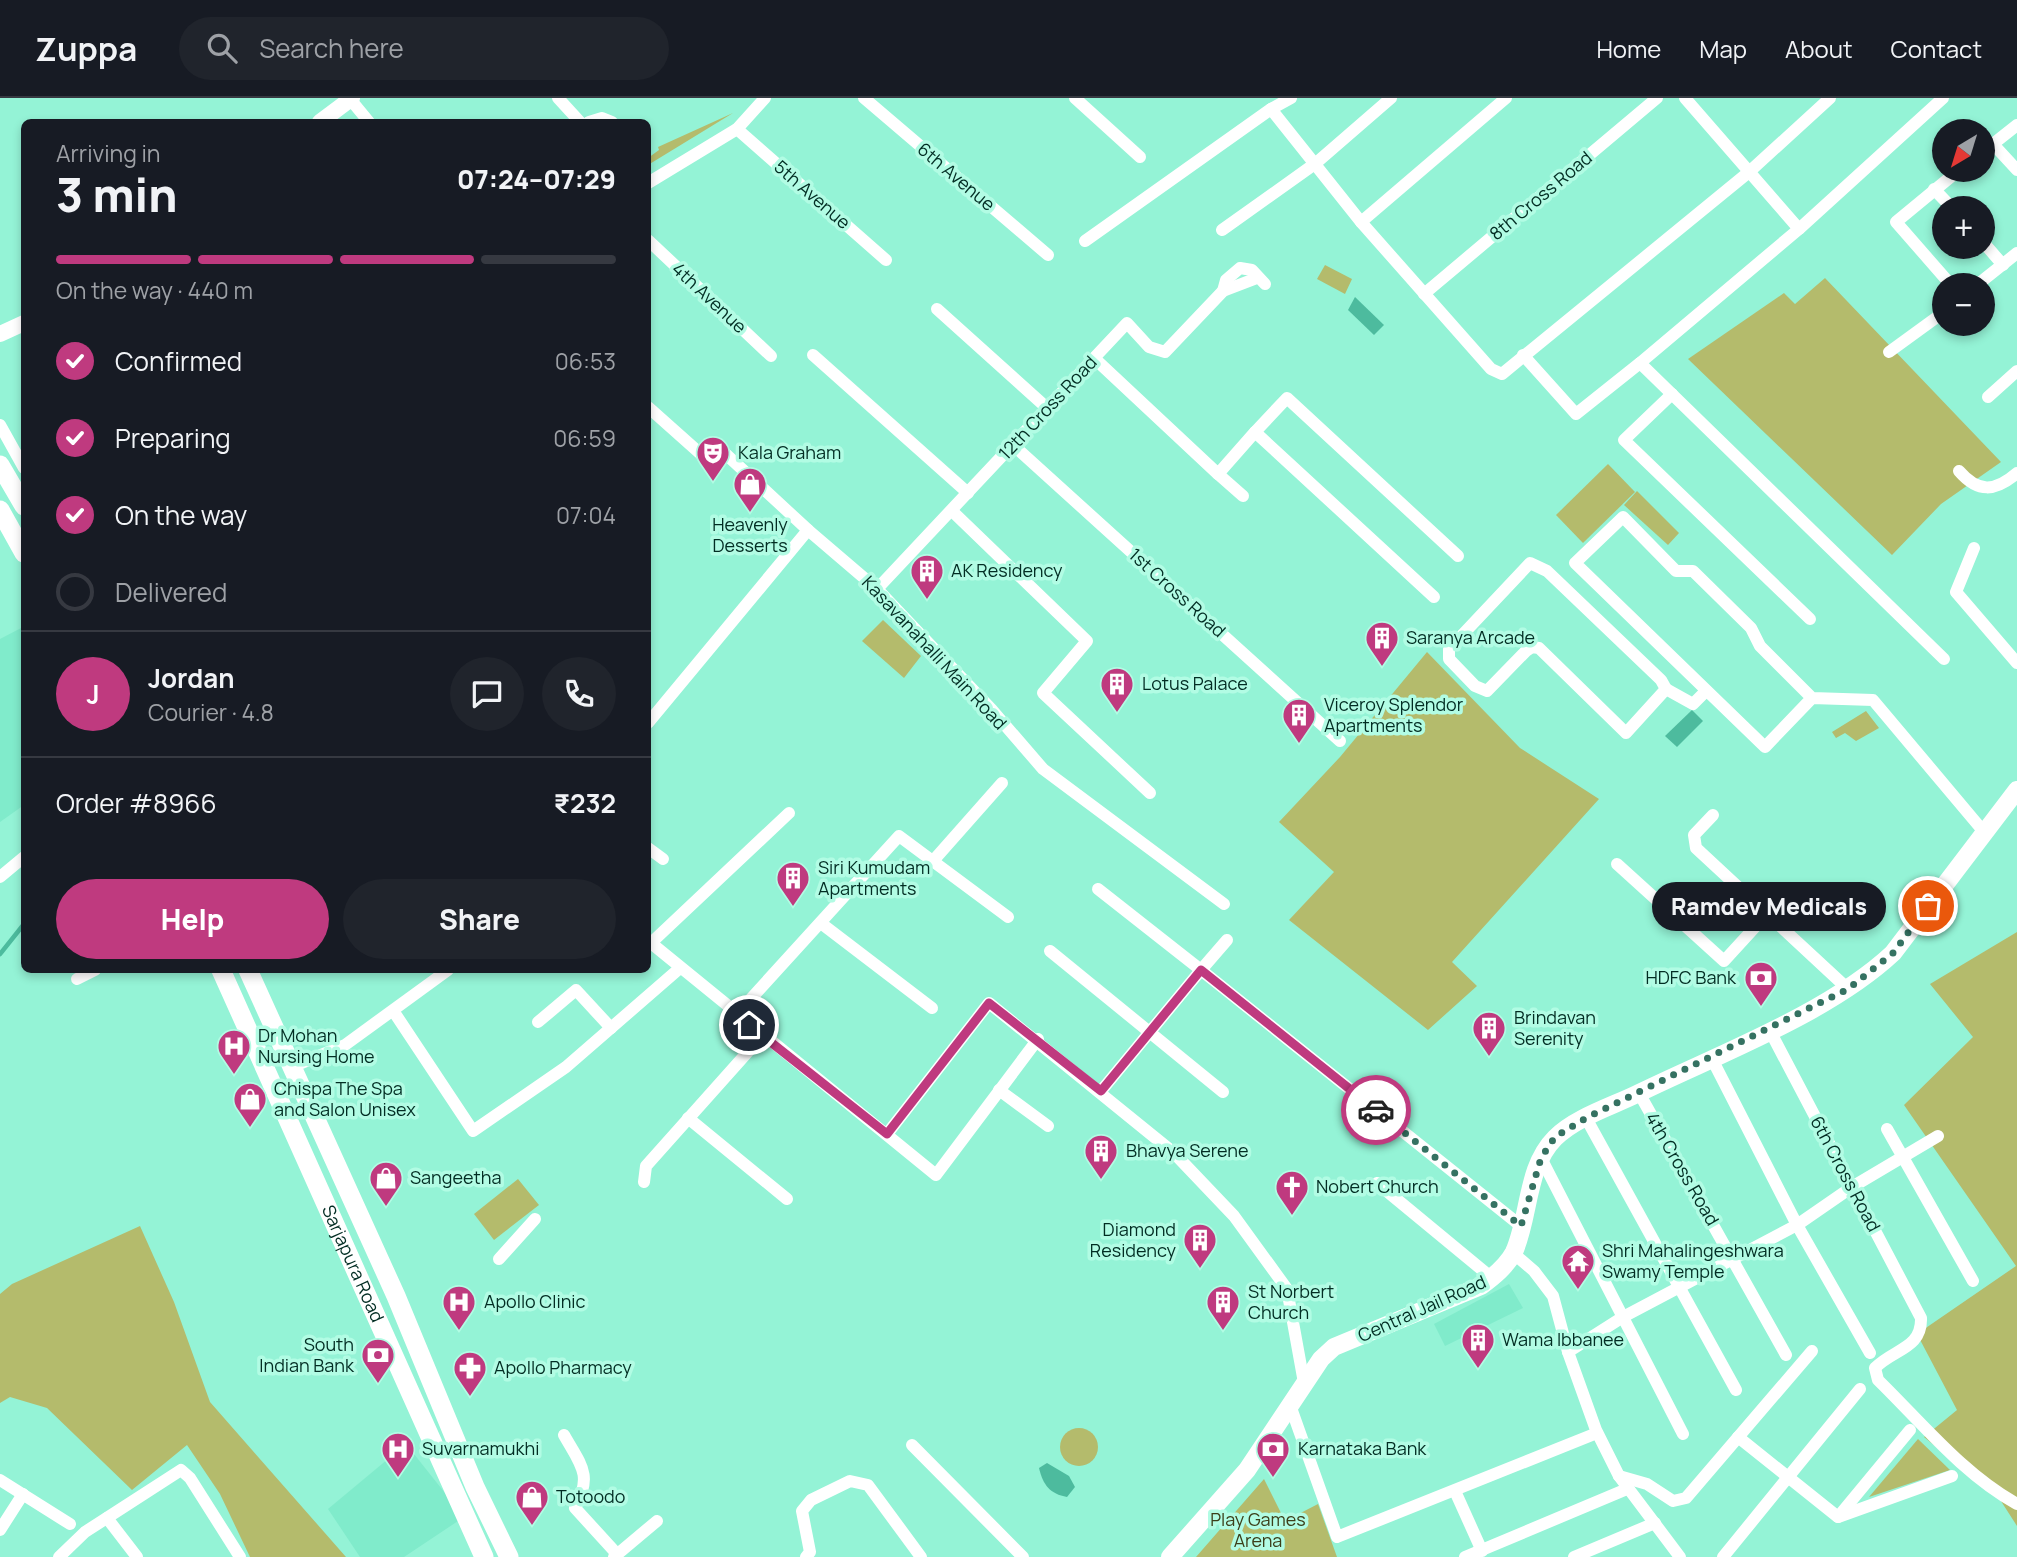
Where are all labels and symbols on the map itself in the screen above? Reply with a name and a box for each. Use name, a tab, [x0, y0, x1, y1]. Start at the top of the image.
north arrow	[1932, 119, 1995, 182]
street label: 6th Avenue	[913, 137, 1000, 216]
street label: 8th Cross Road	[1484, 145, 1597, 245]
street label: 5th Avenue	[769, 155, 856, 234]
street label: 4th Avenue	[667, 257, 752, 338]
street label: 12th Cross Road	[993, 350, 1102, 464]
theatre icon: Kala Graham	[694, 434, 732, 483]
place label: Kala Graham	[738, 440, 841, 464]
shop icon: Heavenly Desserts	[731, 465, 769, 514]
place label: Heavenly Desserts	[712, 512, 788, 557]
street label: 1st Cross Road	[1124, 542, 1231, 642]
building icon: AK Residency	[908, 552, 946, 601]
place label: AK Residency	[951, 558, 1063, 582]
street label: Kasavanahalli Main Road	[857, 570, 1012, 734]
building icon: Saranya Arcade	[1363, 619, 1401, 668]
place label: Saranya Arcade	[1406, 625, 1535, 649]
building icon: Lotus Palace	[1098, 665, 1136, 714]
place label: Lotus Palace	[1142, 671, 1248, 695]
place label: Viceroy Splendor Apartments	[1324, 692, 1464, 737]
building icon: Viceroy Splendor Apartments	[1280, 696, 1318, 745]
place label: Siri Kumudam Apartments	[818, 855, 930, 900]
building icon: Siri Kumudam Apartments	[774, 859, 812, 908]
pin	[1898, 876, 1958, 936]
callout: Ramdev Medicals	[1652, 882, 1886, 930]
bank icon: HDFC Bank	[1742, 959, 1780, 1008]
place label: HDFC Bank	[1645, 965, 1737, 989]
pin	[719, 995, 779, 1055]
place label: Brindavan Serenity	[1514, 1005, 1596, 1050]
building icon: Brindavan Serenity	[1470, 1009, 1508, 1058]
place label: Dr Mohan Nursing Home	[258, 1023, 374, 1068]
hospital icon: Dr Mohan Nursing Home	[215, 1027, 253, 1076]
courier	[1341, 1075, 1411, 1145]
place label: Chispa The Spa and Salon Unisex	[274, 1076, 416, 1121]
shop icon: Chispa The Spa and Salon Unisex	[231, 1080, 269, 1129]
street label: 4th Cross Road	[1641, 1107, 1725, 1230]
street label: 6th Cross Road	[1805, 1112, 1886, 1235]
building icon: Bhavya Serene	[1082, 1132, 1120, 1181]
place label: Bhavya Serene	[1126, 1138, 1249, 1162]
shop icon: Sangeetha	[367, 1159, 405, 1208]
place label: Sangeetha	[410, 1165, 501, 1189]
church icon: Nobert Church	[1273, 1168, 1311, 1217]
place label: Nobert Church	[1316, 1174, 1439, 1198]
street label: Sarjapura Road	[317, 1201, 390, 1326]
place label: Diamond Residency	[1090, 1217, 1177, 1262]
building icon: Diamond Residency	[1181, 1221, 1219, 1270]
place label: Shri Mahalingeshwara Swamy Temple	[1602, 1238, 1784, 1283]
temple icon: Shri Mahalingeshwara Swamy Temple	[1559, 1242, 1597, 1291]
street label: Central Jail Road	[1354, 1269, 1490, 1347]
place label: St Norbert Church	[1248, 1279, 1334, 1324]
hospital icon: Apollo Clinic	[440, 1283, 478, 1332]
building icon: St Norbert Church	[1204, 1283, 1242, 1332]
place label: Apollo Clinic	[484, 1289, 586, 1313]
building icon: Wama Ibbanee	[1459, 1321, 1497, 1370]
place label: Wama Ibbanee	[1502, 1327, 1624, 1351]
place label: South Indian Bank	[259, 1332, 355, 1377]
bank icon: South Indian Bank	[359, 1336, 397, 1385]
pharmacy icon: Apollo Pharmacy	[451, 1349, 489, 1398]
place label: Apollo Pharmacy	[494, 1355, 632, 1379]
hospital icon: Suvarnamukhi	[379, 1430, 417, 1479]
bank icon: Karnataka Bank	[1254, 1430, 1292, 1479]
place label: Suvarnamukhi	[422, 1436, 539, 1460]
place label: Karnataka Bank	[1298, 1436, 1427, 1460]
shop icon: Totoodo	[513, 1478, 551, 1527]
place label: Totoodo	[556, 1484, 625, 1508]
park label: Play Games Arena	[1210, 1507, 1306, 1552]

